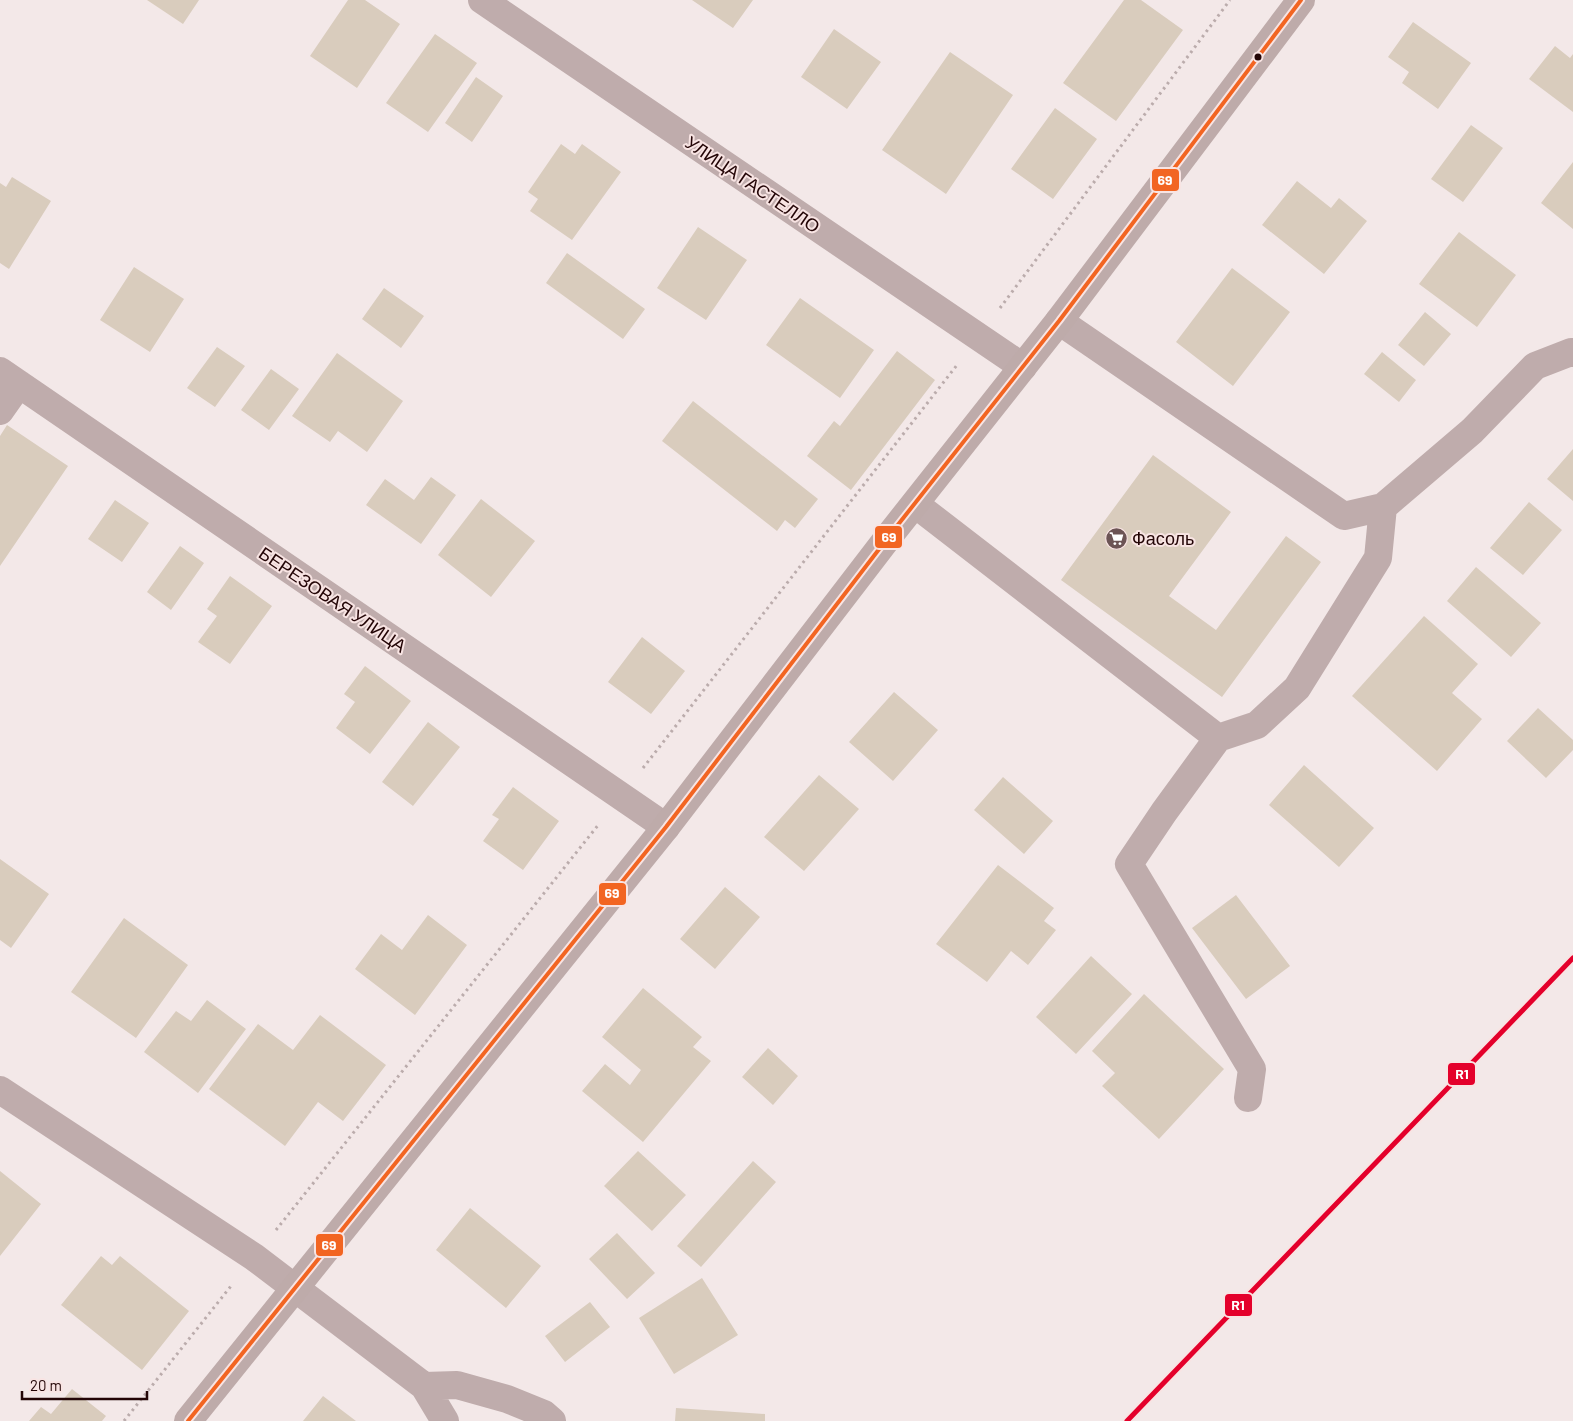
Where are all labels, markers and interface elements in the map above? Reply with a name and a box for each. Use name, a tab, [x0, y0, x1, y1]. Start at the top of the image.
unlabelled marker	[1253, 52, 1263, 62]
street label: УЛИЦА ГАСТЕЛЛО	[681, 131, 825, 237]
line badge: 69	[1151, 168, 1180, 192]
text: 69	[1158, 171, 1172, 188]
line badge: 69	[874, 525, 903, 549]
supermarket icon: Фасоль	[1104, 526, 1128, 550]
place label: Фасоль	[1132, 527, 1194, 549]
text: 69	[882, 528, 896, 545]
street label: БЕРЕЗОВАЯ УЛИЦА	[255, 542, 411, 656]
line badge: 69	[598, 882, 627, 906]
text: 69	[605, 884, 619, 901]
line badge: R1	[1447, 1062, 1476, 1086]
text: R1	[1455, 1065, 1469, 1082]
line badge: 69	[315, 1233, 344, 1257]
text: 69	[322, 1236, 336, 1253]
line badge: R1	[1224, 1293, 1253, 1317]
text: R1	[1231, 1296, 1245, 1313]
scale bar	[22, 1368, 148, 1400]
text: 20 m	[30, 1376, 62, 1394]

